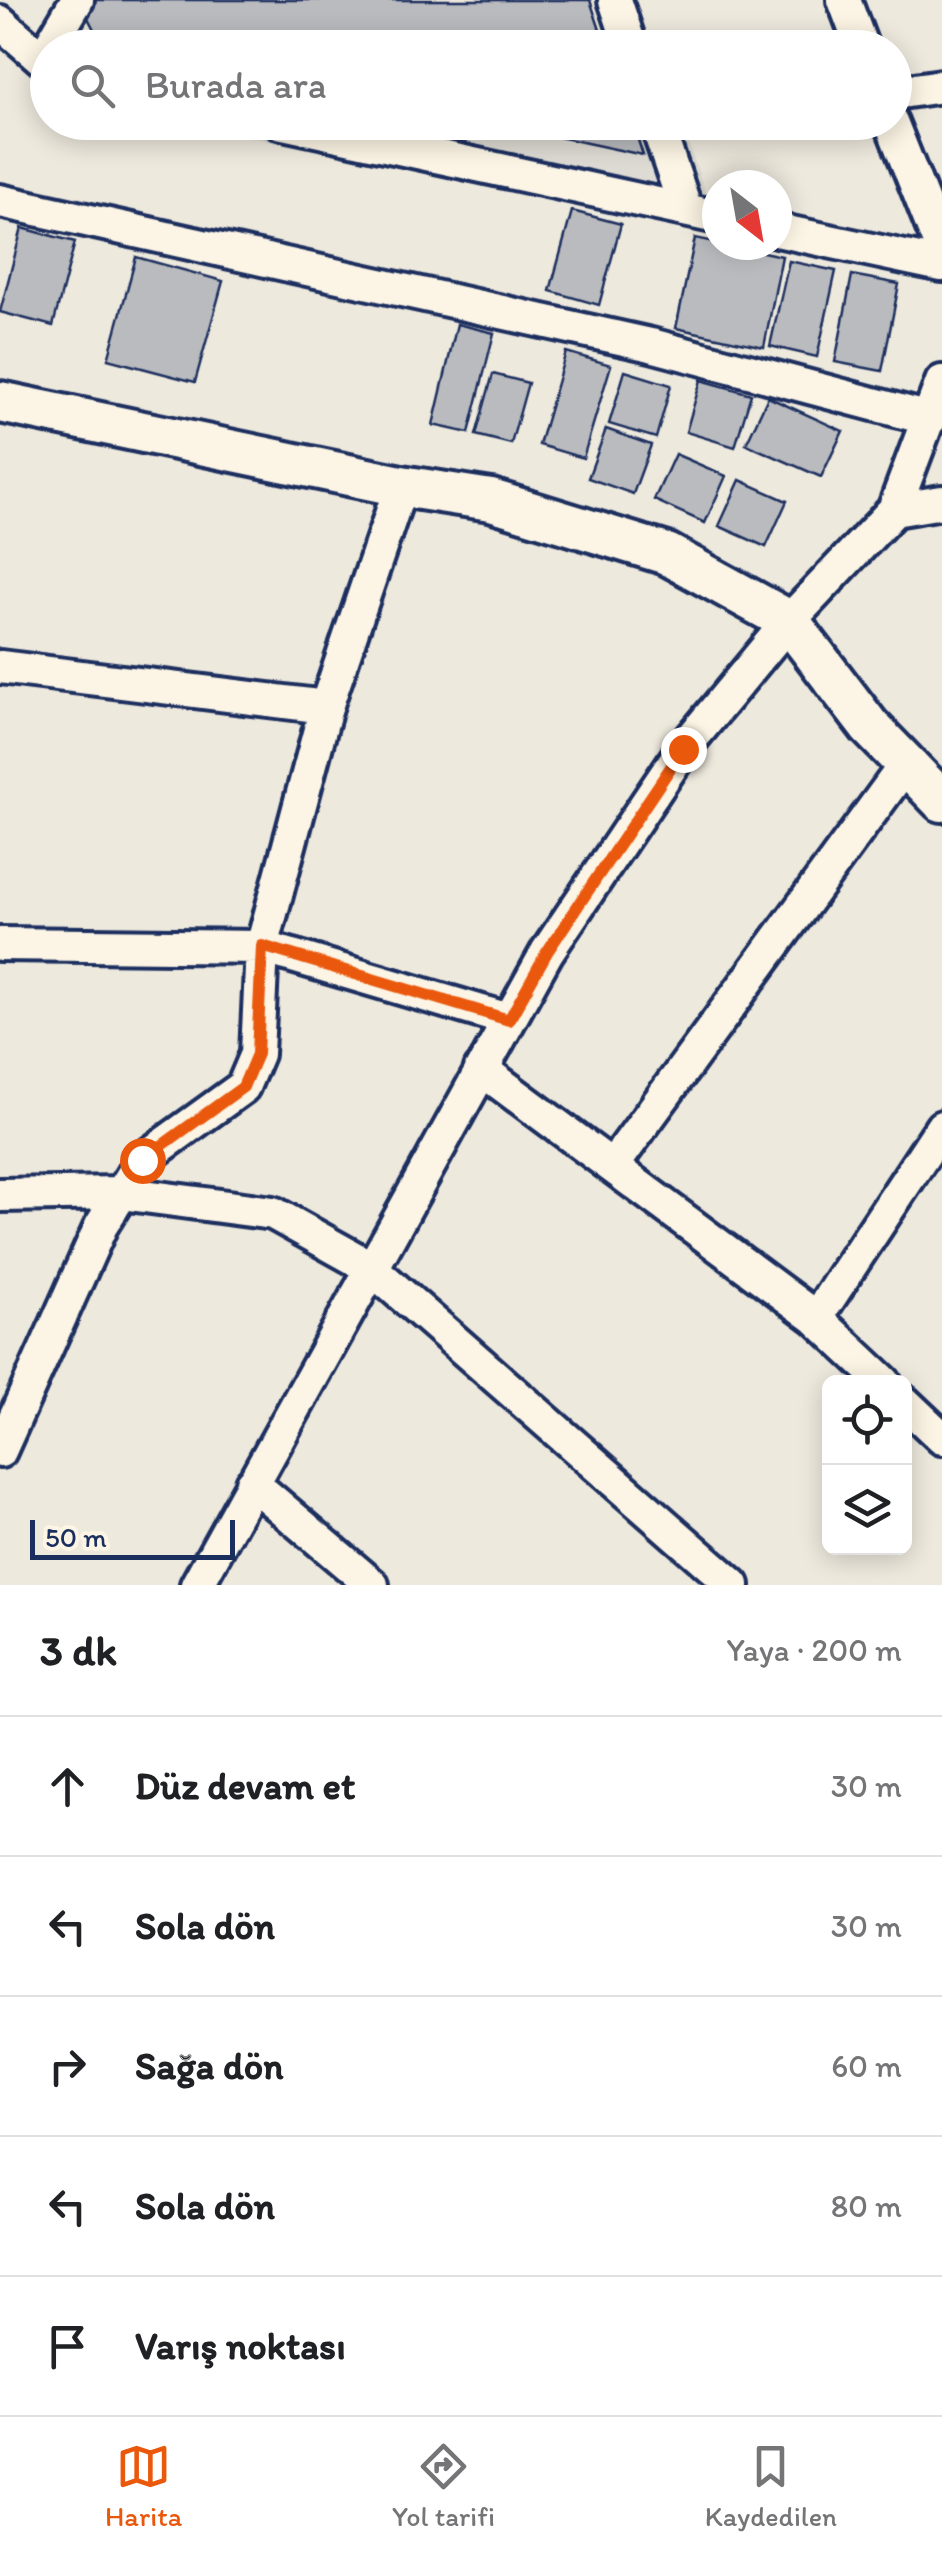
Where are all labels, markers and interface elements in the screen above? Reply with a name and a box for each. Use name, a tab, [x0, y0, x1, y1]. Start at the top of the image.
search box	[30, 30, 912, 140]
icon: search	[65, 58, 120, 113]
text: Burada ara	[145, 62, 327, 108]
north arrow	[702, 170, 792, 260]
route end	[661, 727, 707, 773]
route start	[120, 1138, 166, 1184]
map controls	[822, 1375, 912, 1555]
button: locate	[822, 1375, 912, 1465]
button: layers	[822, 1465, 912, 1555]
scale bar	[30, 1515, 235, 1560]
text: 50 m	[45, 1520, 107, 1554]
text: 3 dk	[40, 1625, 117, 1676]
text: Yaya · 200 m	[726, 1631, 902, 1669]
icon: ahead	[40, 1759, 95, 1814]
text: Düz devam et	[135, 1763, 355, 1809]
text: 30 m	[831, 1767, 902, 1805]
icon: left	[40, 1899, 95, 1954]
text: Sola dön	[135, 1903, 275, 1949]
text: 30 m	[831, 1907, 902, 1945]
icon: right	[40, 2039, 95, 2094]
text: Sağa dön	[135, 2043, 284, 2089]
text: 60 m	[831, 2047, 902, 2085]
icon: left	[40, 2179, 95, 2234]
text: Sola dön	[135, 2183, 275, 2229]
text: 80 m	[831, 2187, 902, 2225]
icon: arrive	[40, 2319, 95, 2374]
text: Varış noktası	[135, 2323, 346, 2369]
tab: Harita	[105, 2439, 182, 2533]
tab: Yol tarifi	[392, 2439, 495, 2533]
tab: Kaydedilen	[705, 2439, 837, 2533]

